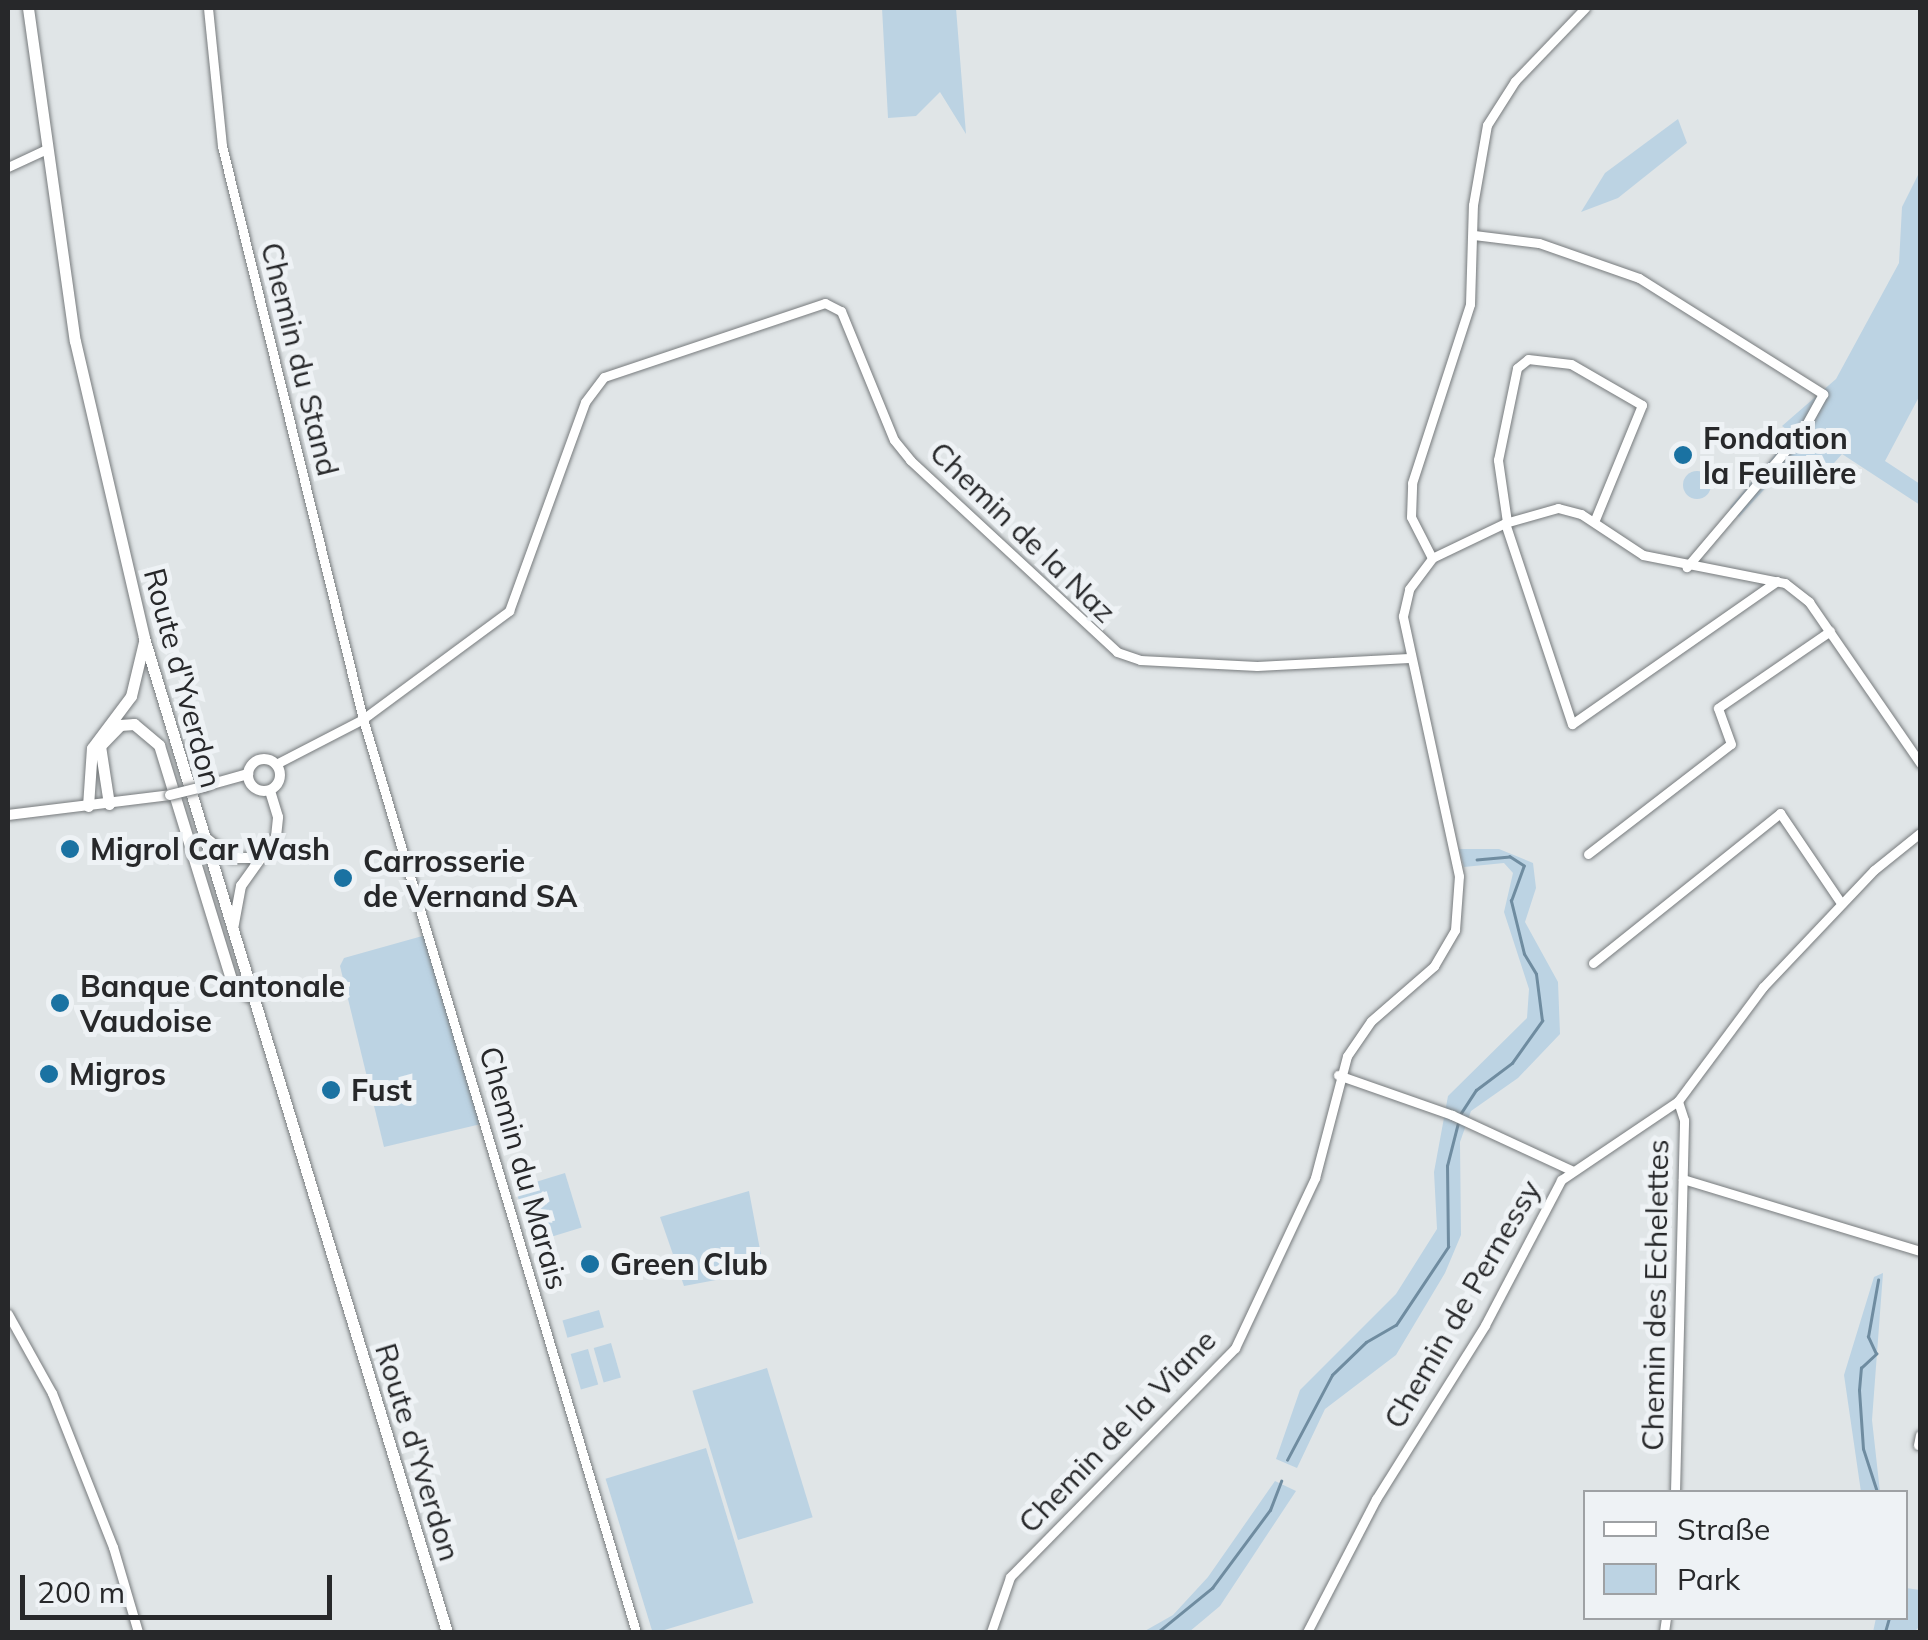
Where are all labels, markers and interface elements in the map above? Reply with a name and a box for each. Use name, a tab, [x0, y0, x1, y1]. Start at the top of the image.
street label: Chemin du Stand	[254, 239, 346, 479]
place label: Fondation la Feuillère	[1703, 420, 1857, 490]
street label: Chemin de la Naz	[923, 434, 1123, 630]
marker: Fondation la Feuillère	[1672, 444, 1694, 466]
street label: Route d'Yverdon	[136, 564, 230, 792]
place label: Migrol Car Wash	[90, 831, 330, 867]
marker: Migrol Car Wash	[59, 838, 81, 860]
place label: Carrosserie de Vernand SA	[363, 843, 578, 914]
marker: Carrosserie de Vernand SA	[332, 867, 354, 889]
place label: Banque Cantonale Vaudoise	[80, 968, 345, 1038]
marker: Banque Cantonale Vaudoise	[49, 992, 71, 1014]
street label: Chemin du Marais	[472, 1042, 576, 1294]
place label: Migros	[69, 1056, 166, 1092]
marker: Migros	[38, 1063, 60, 1085]
place label: Fust	[351, 1072, 412, 1108]
marker: Fust	[320, 1079, 342, 1101]
street label: Chemin des Echelettes	[1634, 1139, 1676, 1451]
street label: Chemin de Pernessy	[1376, 1173, 1548, 1435]
place label: Green Club	[610, 1246, 768, 1282]
marker: Green Club	[579, 1253, 601, 1275]
street label: Chemin de la Viane	[1011, 1322, 1223, 1540]
street label: Route d'Yverdon	[368, 1339, 468, 1565]
legend	[1583, 1490, 1908, 1620]
text: Straße	[1677, 1510, 1770, 1548]
scale bar	[25, 1555, 338, 1617]
text: Park	[1677, 1560, 1740, 1598]
text: 200 m	[37, 1573, 125, 1611]

